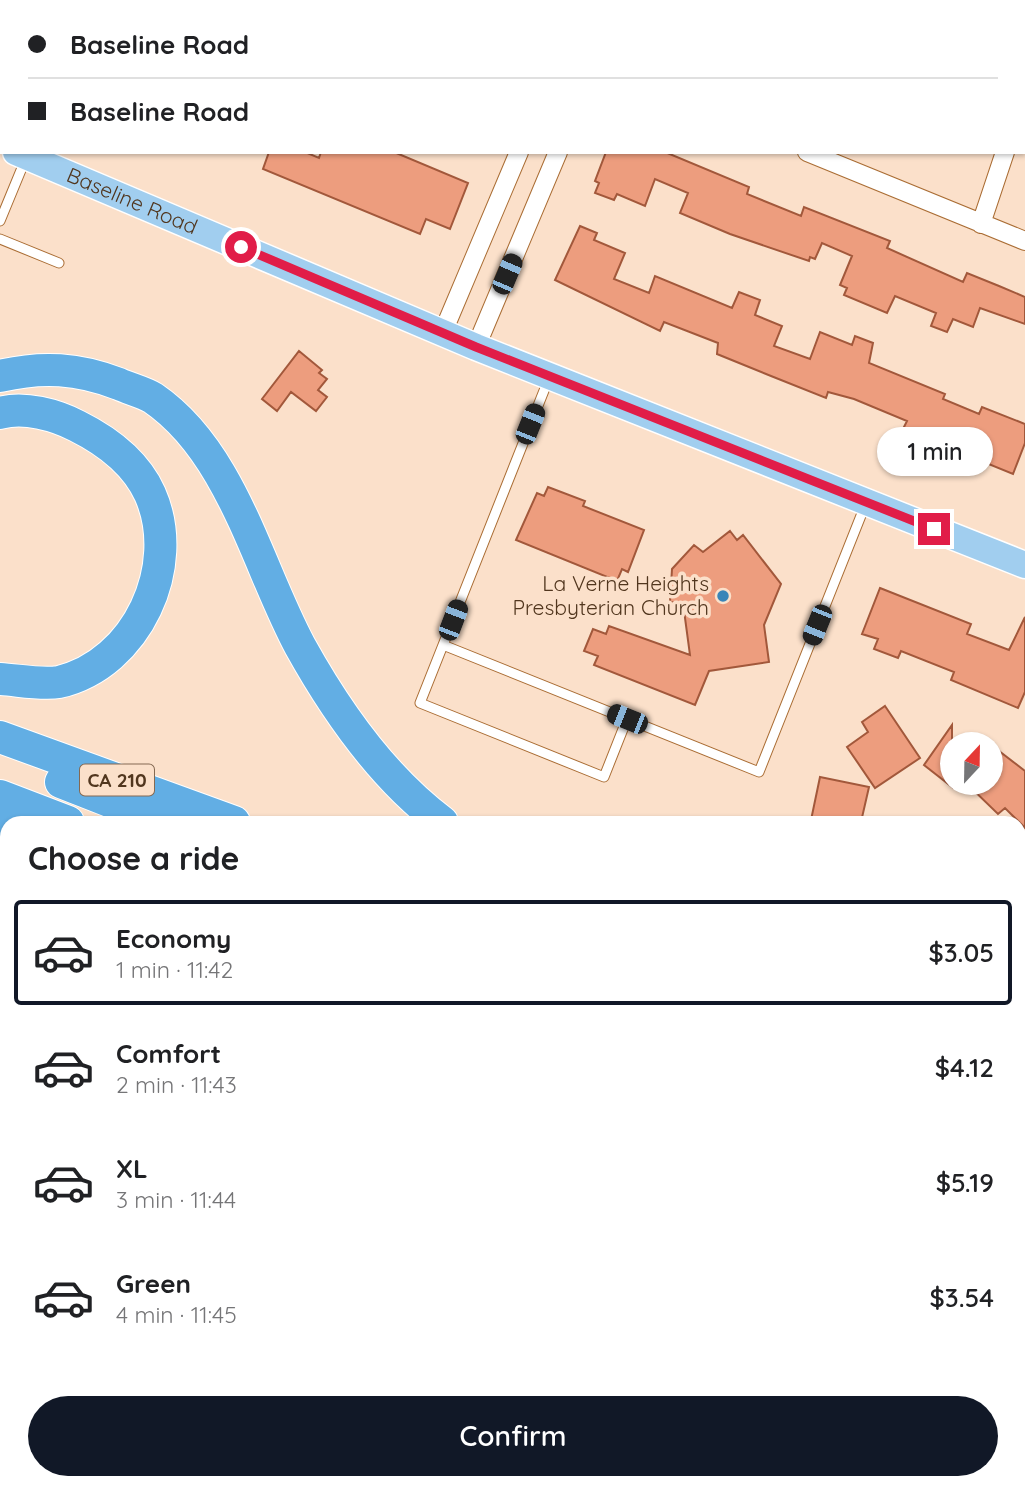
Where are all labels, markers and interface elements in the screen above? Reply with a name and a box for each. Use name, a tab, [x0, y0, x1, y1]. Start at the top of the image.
text: Baseline Road	[70, 28, 249, 61]
text: Baseline Road	[70, 95, 249, 128]
street label: Baseline Road	[63, 161, 202, 239]
route start	[225, 231, 257, 263]
car	[490, 251, 525, 297]
car	[513, 401, 548, 447]
callout: 1 min	[876, 428, 992, 476]
text: 1 min	[907, 437, 963, 466]
route end	[918, 513, 950, 545]
place label: La Verne Heights Presbyterian Church	[512, 570, 709, 620]
marker: La Verne Heights Presbyterian Church	[715, 588, 731, 604]
car	[436, 597, 471, 643]
car	[800, 602, 835, 648]
car	[604, 701, 651, 737]
north arrow	[940, 732, 1003, 794]
map controls	[940, 732, 1003, 795]
road number: CA 210	[80, 764, 154, 796]
text: Choose a ride	[28, 838, 240, 878]
icon: car	[32, 921, 95, 984]
text: Economy	[116, 922, 231, 955]
text: $3.05	[929, 936, 994, 969]
text: 1 min · 11:42	[116, 955, 233, 984]
icon: car	[32, 1036, 95, 1099]
text: Comfort	[116, 1037, 221, 1070]
text: $4.12	[935, 1051, 994, 1084]
text: 2 min · 11:43	[116, 1070, 237, 1099]
icon: car	[32, 1151, 95, 1214]
text: XL	[116, 1152, 148, 1185]
text: $5.19	[936, 1166, 994, 1199]
text: 3 min · 11:44	[116, 1185, 236, 1214]
icon: car	[32, 1266, 95, 1329]
text: Green	[116, 1267, 191, 1300]
text: $3.54	[930, 1281, 994, 1314]
text: 4 min · 11:45	[116, 1300, 237, 1329]
button: Confirm	[28, 1396, 998, 1476]

